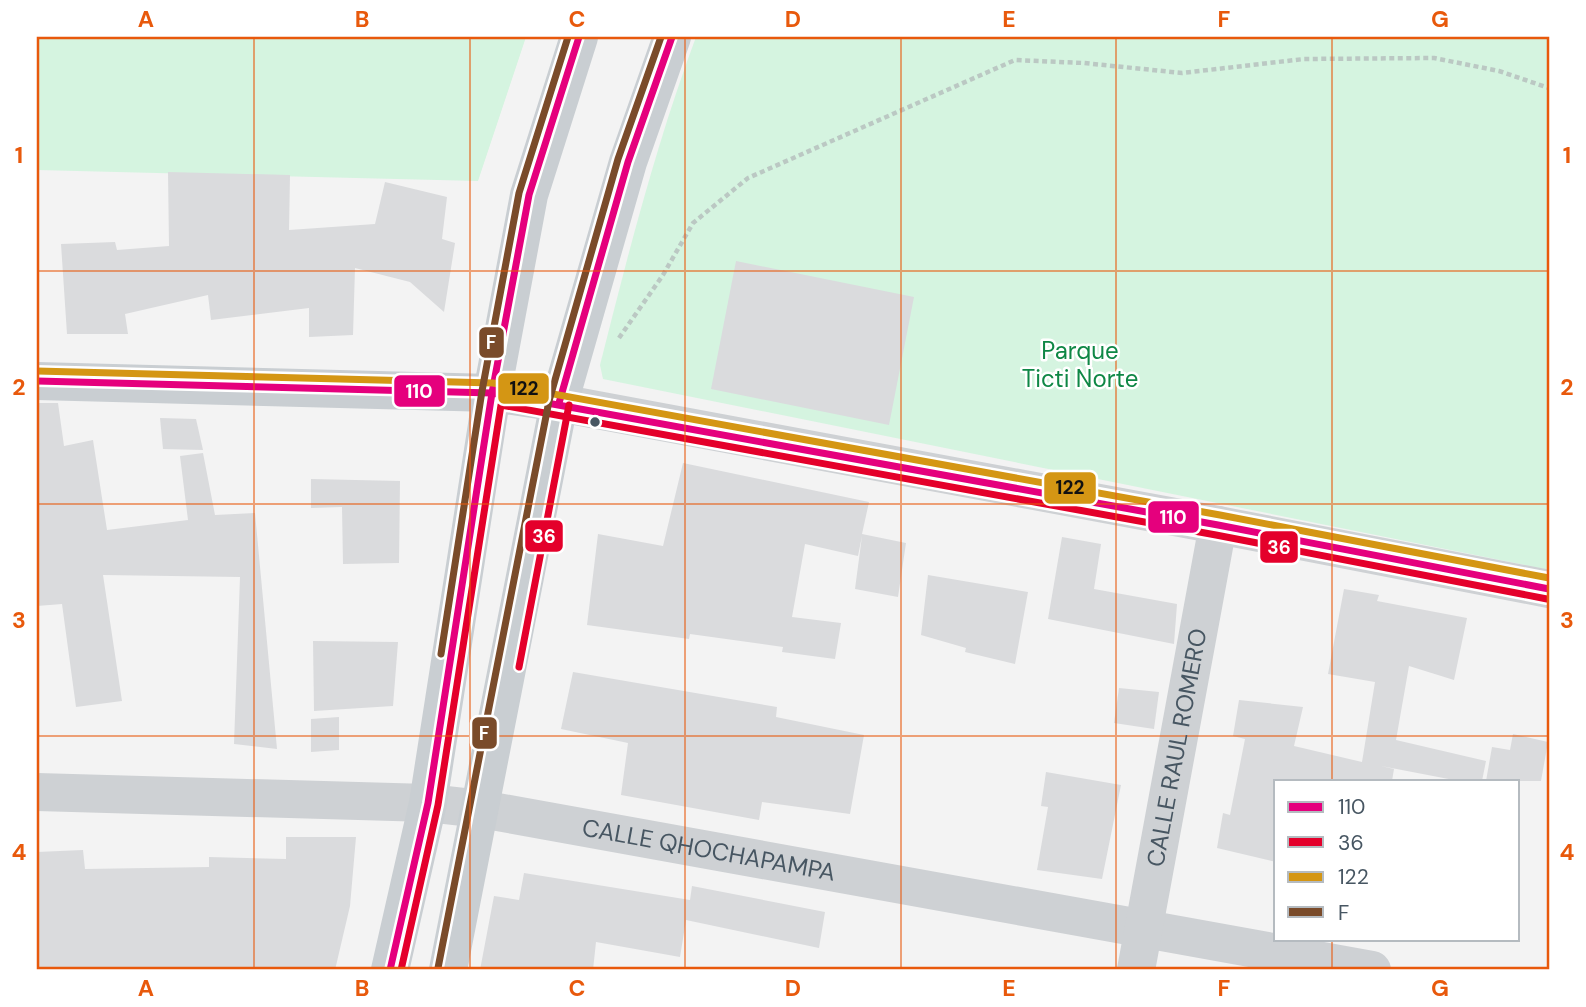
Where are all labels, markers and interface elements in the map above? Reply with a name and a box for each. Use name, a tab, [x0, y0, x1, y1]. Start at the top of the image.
text: A	[138, 4, 154, 34]
text: B	[355, 4, 369, 34]
text: C	[569, 4, 585, 34]
text: D	[785, 4, 801, 34]
text: E	[1002, 4, 1016, 34]
text: F	[1218, 4, 1231, 34]
text: G	[1431, 4, 1449, 34]
text: 1	[15, 140, 23, 170]
text: 1	[1563, 140, 1571, 170]
line badge: F	[478, 326, 505, 359]
text: F	[486, 330, 496, 355]
park label: Parque Ticti Norte	[1022, 335, 1138, 394]
text: 2	[12, 372, 26, 402]
line badge: 122	[497, 372, 550, 405]
text: 2	[1560, 372, 1574, 402]
line badge: 110	[393, 374, 446, 408]
text: 122	[510, 376, 538, 401]
text: 110	[405, 379, 433, 404]
unlabelled marker	[588, 415, 602, 429]
line badge: 122	[1043, 471, 1097, 505]
text: 122	[1056, 475, 1084, 500]
line badge: 110	[1147, 500, 1200, 534]
text: 110	[1159, 505, 1187, 530]
line badge: 36	[524, 519, 564, 553]
text: 36	[532, 524, 556, 549]
line badge: 36	[1259, 530, 1299, 564]
text: 36	[1267, 535, 1291, 560]
text: 3	[12, 605, 26, 635]
text: 3	[1560, 605, 1574, 635]
street label: CALLE RAUL ROMERO	[1139, 626, 1214, 869]
line badge: F	[471, 716, 498, 750]
text: F	[479, 721, 489, 746]
legend	[1274, 780, 1520, 940]
text: 110	[1338, 793, 1365, 821]
street label: CALLE QHOCHAPAMPA	[580, 812, 838, 888]
text: 36	[1338, 829, 1364, 857]
text: 4	[12, 837, 27, 867]
text: 4	[1560, 837, 1575, 867]
text: 122	[1338, 863, 1369, 891]
text: F	[1338, 899, 1349, 927]
text: A	[138, 973, 154, 1003]
text: B	[355, 973, 369, 1003]
text: C	[569, 973, 585, 1003]
text: D	[785, 973, 801, 1003]
text: E	[1002, 973, 1016, 1003]
text: F	[1218, 973, 1231, 1003]
text: G	[1431, 973, 1449, 1003]

